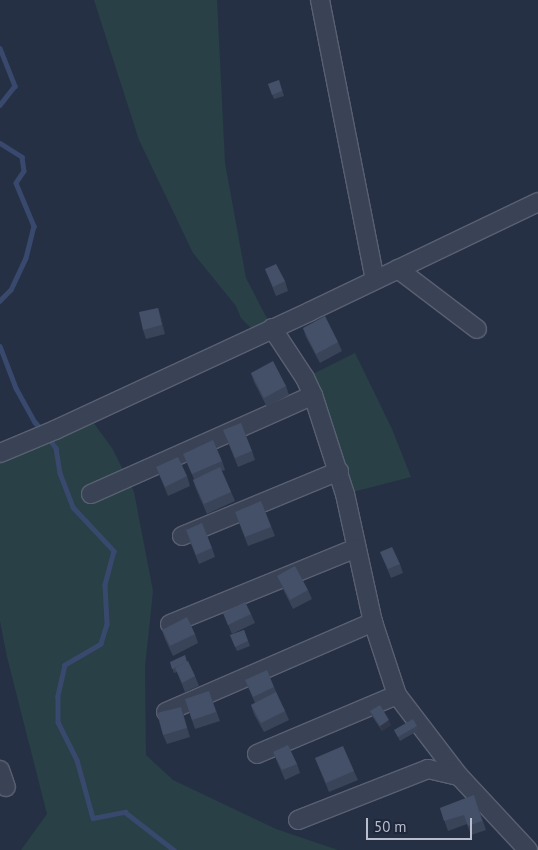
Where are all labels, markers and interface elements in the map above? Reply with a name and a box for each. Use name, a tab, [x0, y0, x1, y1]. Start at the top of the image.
scale bar	[368, 808, 474, 840]
text: 50 m	[374, 817, 407, 836]

